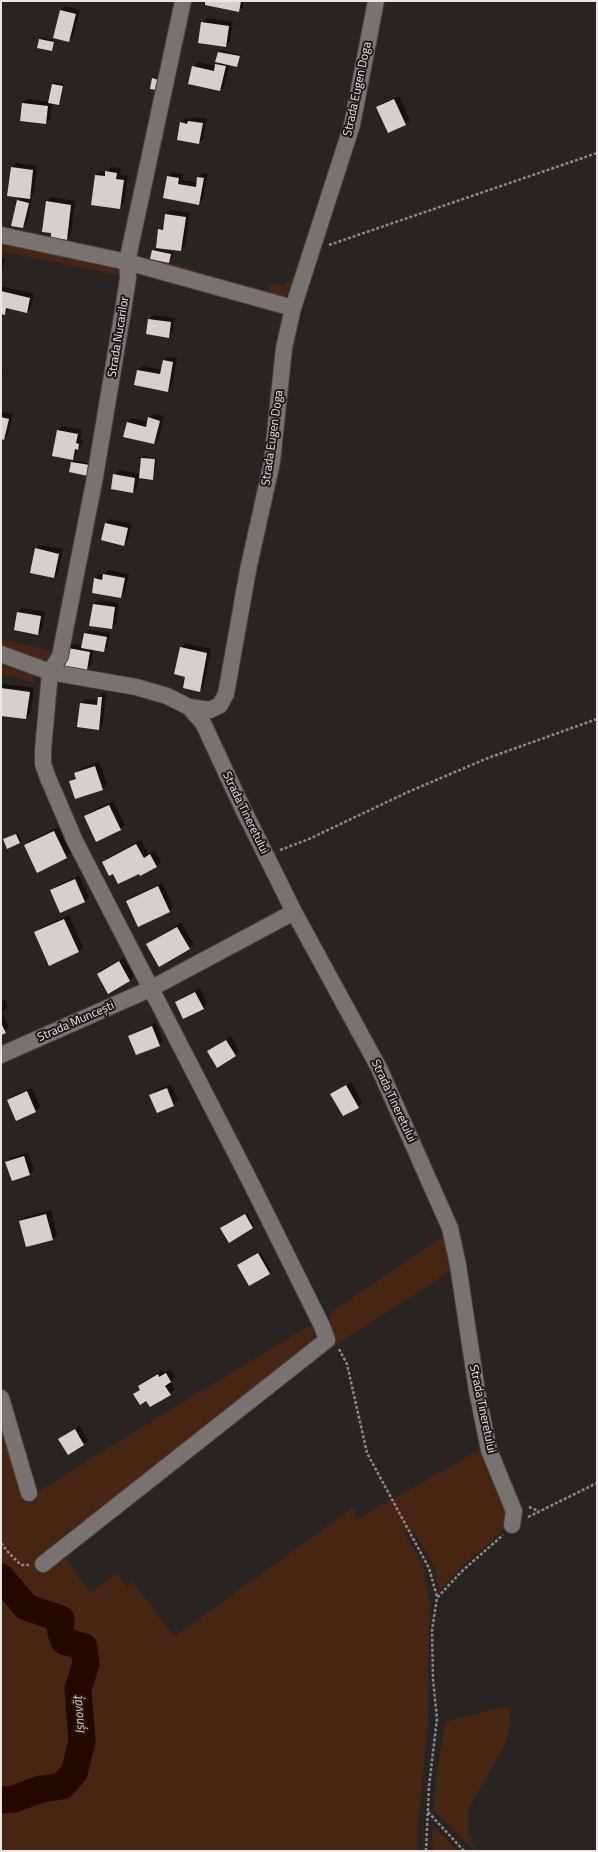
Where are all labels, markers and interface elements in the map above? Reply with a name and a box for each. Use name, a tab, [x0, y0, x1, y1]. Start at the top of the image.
street label: Strada Eugen Doga	[341, 40, 375, 138]
street label: Strada Nucarilor	[106, 296, 132, 378]
street label: Strada Eugen Doga	[259, 389, 287, 487]
street label: Strada Tineretului	[219, 770, 271, 856]
street label: Strada Muncești	[35, 999, 117, 1045]
street label: Strada Tineretului	[368, 1057, 418, 1145]
street label: Strada Tineretului	[466, 1364, 498, 1454]
water label: Ișnovăț	[71, 1696, 89, 1734]

